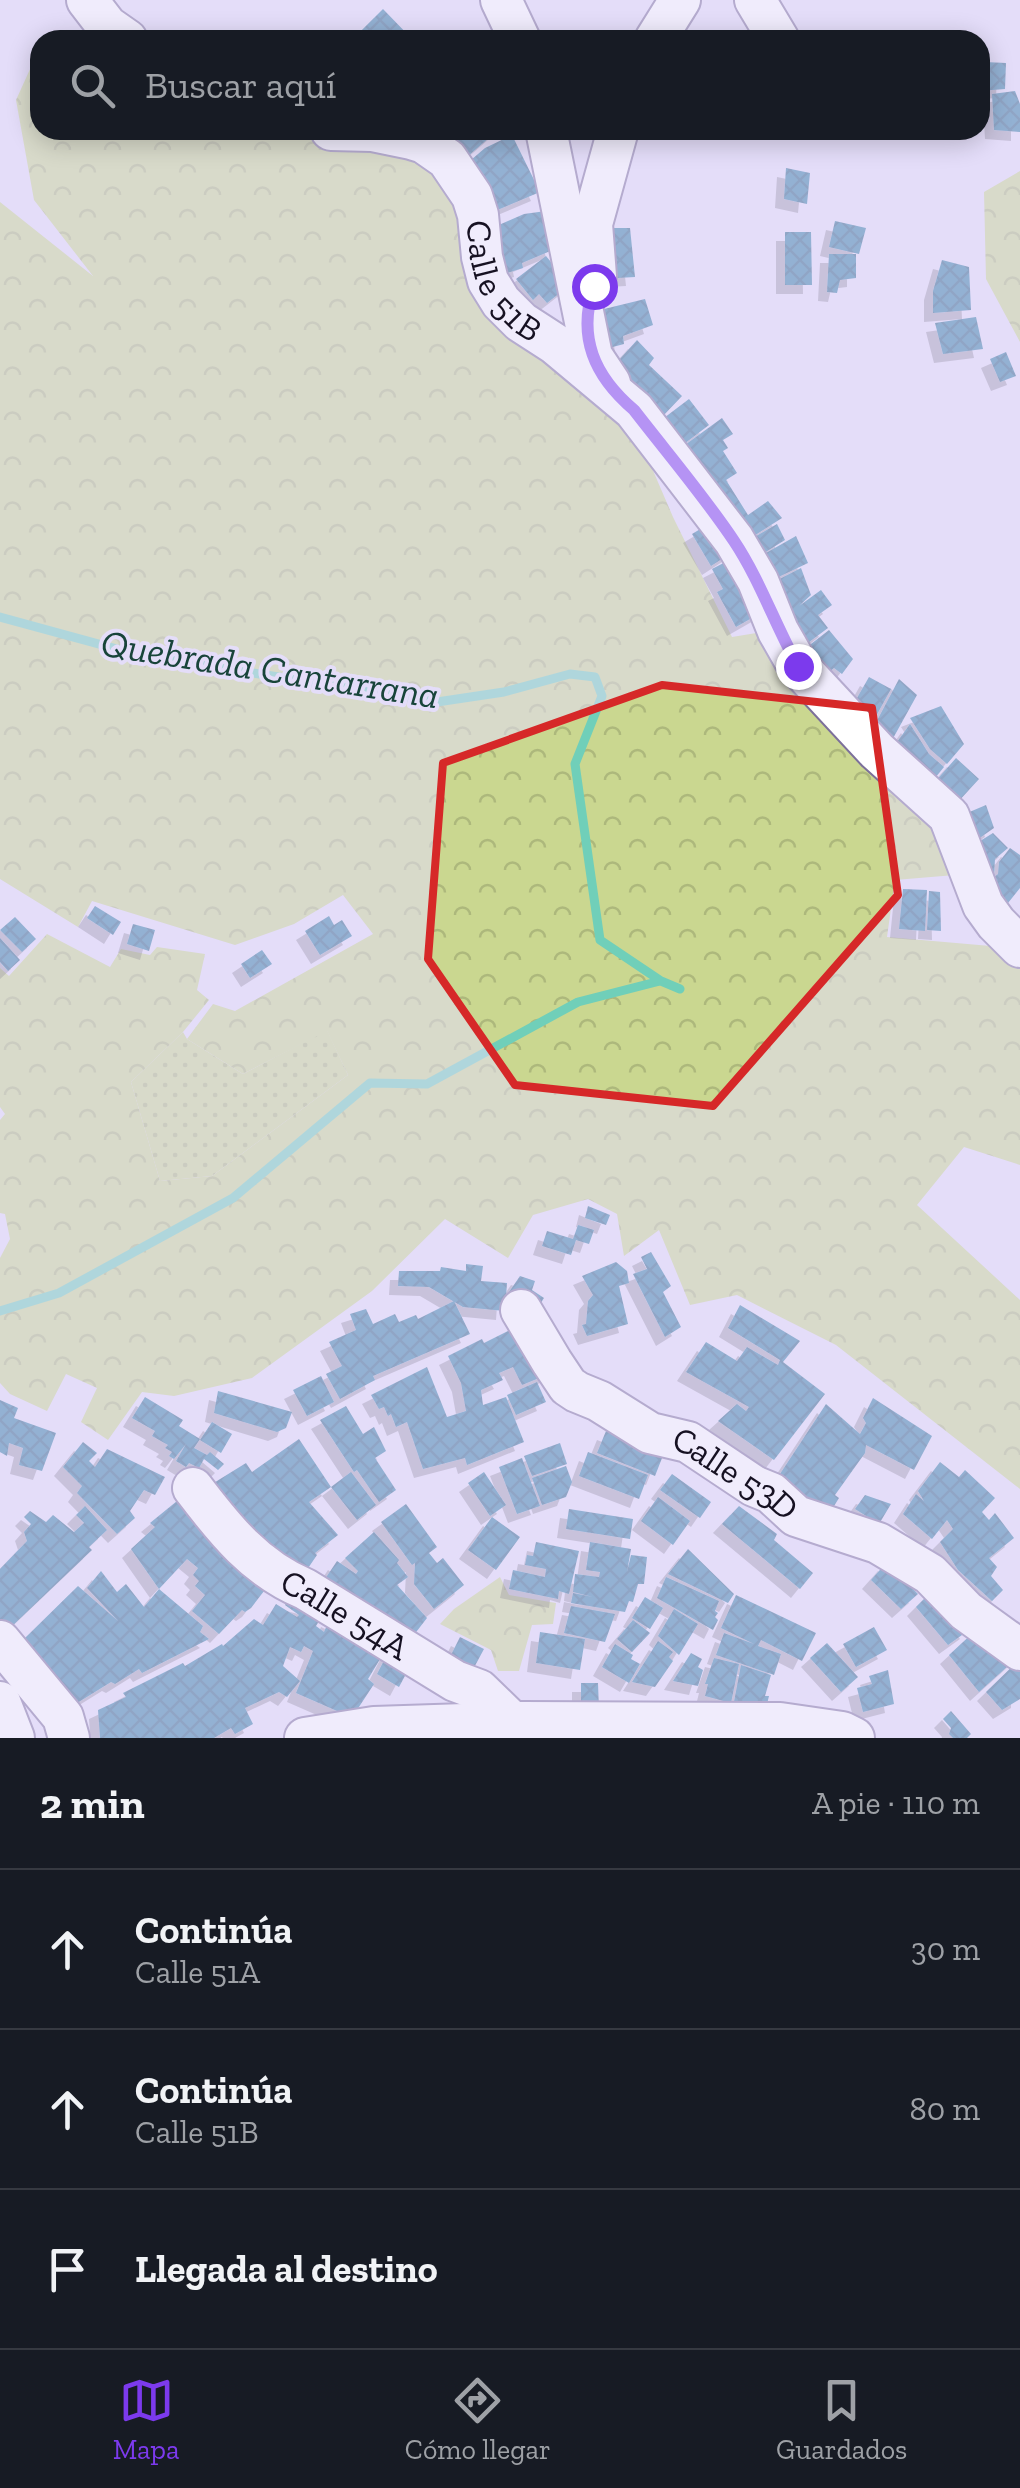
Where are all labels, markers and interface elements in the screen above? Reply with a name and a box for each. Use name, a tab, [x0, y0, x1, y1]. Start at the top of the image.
search box	[30, 30, 990, 140]
icon: search	[65, 58, 120, 113]
text: Buscar aquí	[145, 62, 336, 108]
street label: Calle 51B	[458, 218, 550, 351]
route start	[572, 264, 618, 310]
water label: Quebrada Cantarrana	[98, 620, 442, 718]
route end	[776, 644, 822, 690]
street label: Calle 53D	[669, 1418, 807, 1529]
street label: Calle 54A	[274, 1560, 417, 1669]
text: 2 min	[40, 1778, 145, 1829]
text: A pie · 110 m	[812, 1784, 980, 1822]
text: Continúa	[135, 1907, 292, 1953]
icon: ahead	[40, 1922, 95, 1977]
text: 30 m	[911, 1930, 980, 1968]
text: Calle 51A	[135, 1953, 260, 1991]
text: Continúa	[135, 2067, 292, 2113]
icon: ahead	[40, 2082, 95, 2137]
text: 80 m	[909, 2090, 980, 2128]
text: Calle 51B	[135, 2113, 259, 2151]
icon: arrive	[40, 2242, 95, 2297]
text: Llegada al destino	[135, 2246, 438, 2292]
tab: Mapa	[113, 2373, 180, 2466]
tab: Cómo llegar	[405, 2373, 551, 2466]
tab: Guardados	[776, 2373, 907, 2466]

